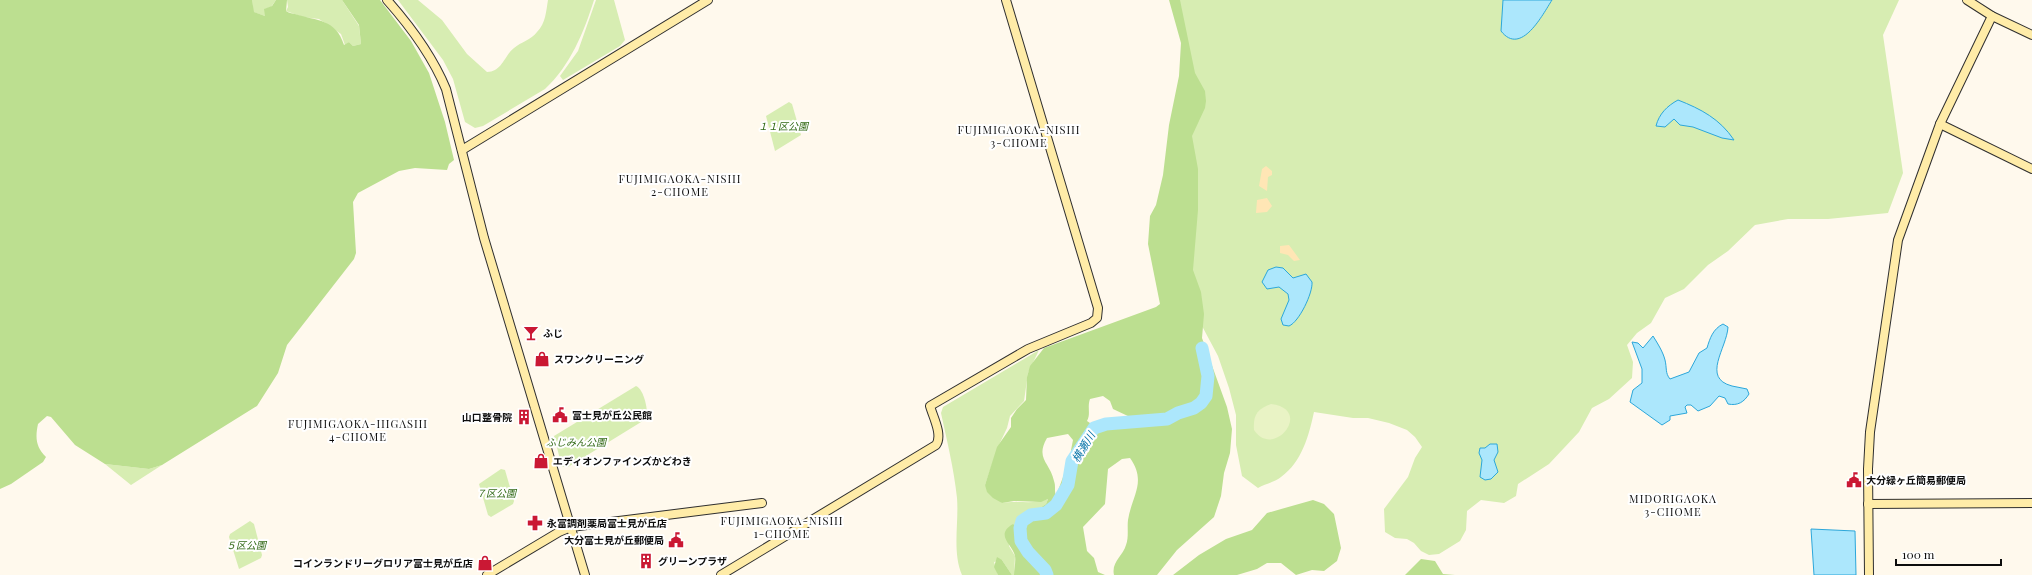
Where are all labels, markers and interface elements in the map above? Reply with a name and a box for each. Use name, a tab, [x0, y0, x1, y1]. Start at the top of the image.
park label: １１区公園	[758, 119, 810, 133]
district label: FUJIMIGAOKA-NISHI 3-CHOME	[957, 122, 1081, 150]
district label: FUJIMIGAOKA-NISHI 2-CHOME	[618, 171, 742, 199]
bar icon: ふじ	[522, 324, 540, 342]
place label: ふじ	[543, 326, 563, 340]
shop icon: スワンクリーニング	[533, 350, 551, 368]
place label: スワンクリーニング	[554, 352, 644, 366]
public building icon: 富士見が丘公民館	[551, 406, 569, 424]
building icon: 山口整骨院	[515, 408, 533, 426]
place label: 富士見が丘公民館	[572, 408, 652, 422]
place label: 山口整骨院	[462, 410, 512, 424]
district label: FUJIMIGAOKA-HIGASHI 4-CHOME	[288, 416, 428, 444]
water label: 横瀬川	[1068, 428, 1098, 465]
park label: ふじみん公園	[546, 435, 608, 449]
shop icon: エディオンファインズかどわき	[532, 452, 550, 470]
place label: エディオンファインズかどわき	[553, 454, 692, 468]
public building icon: 大分緑ヶ丘簡易郵便局	[1845, 471, 1863, 489]
place label: 大分緑ヶ丘簡易郵便局	[1866, 473, 1966, 487]
park label: ７区公園	[476, 486, 518, 500]
district label: MIDORIGAOKA 3-CHOME	[1629, 491, 1717, 519]
district label: FUJIMIGAOKA-NISHI 1-CHOME	[720, 513, 844, 541]
pharmacy icon: 永富調剤薬局富士見が丘店	[526, 514, 544, 532]
place label: 永富調剤薬局富士見が丘店	[547, 516, 667, 530]
public building icon: 大分富士見が丘郵便局	[667, 531, 685, 549]
place label: 大分富士見が丘郵便局	[564, 533, 664, 547]
park label: ５区公園	[226, 538, 268, 552]
scale bar	[1896, 541, 2001, 567]
text: 100 m	[1902, 546, 1935, 562]
building icon: グリーンプラザ	[637, 552, 655, 570]
shop icon: コインランドリーグロリア富士見が丘店	[476, 554, 494, 572]
place label: グリーンプラザ	[658, 554, 727, 568]
place label: コインランドリーグロリア富士見が丘店	[293, 556, 473, 570]

